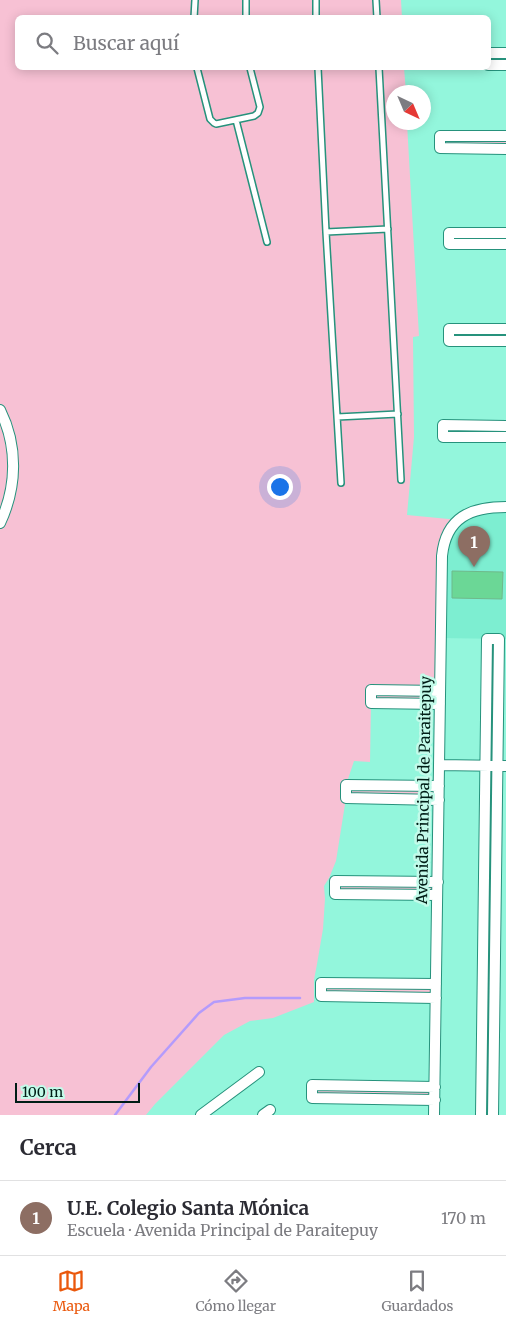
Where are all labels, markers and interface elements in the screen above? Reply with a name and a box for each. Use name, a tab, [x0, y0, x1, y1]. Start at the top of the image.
search box	[15, 15, 491, 70]
icon: search	[33, 29, 61, 57]
text: Buscar aquí	[73, 31, 179, 55]
north arrow	[386, 85, 431, 130]
your location	[267, 474, 293, 500]
pin: 1	[458, 526, 490, 567]
street label: Avenida Principal de Paraitepuy	[412, 675, 435, 905]
scale bar	[15, 1080, 140, 1103]
text: 100 m	[22, 1083, 63, 1101]
text: Cerca	[20, 1134, 77, 1161]
text: U.E. Colegio Santa Mónica	[67, 1196, 309, 1220]
text: 1	[32, 1208, 40, 1228]
text: 170 m	[441, 1208, 486, 1228]
text: Escuela · Avenida Principal de Paraitepuy	[67, 1220, 378, 1240]
tab: Mapa	[53, 1267, 90, 1315]
tab: Cómo llegar	[195, 1267, 276, 1315]
tab: Guardados	[381, 1267, 453, 1315]

